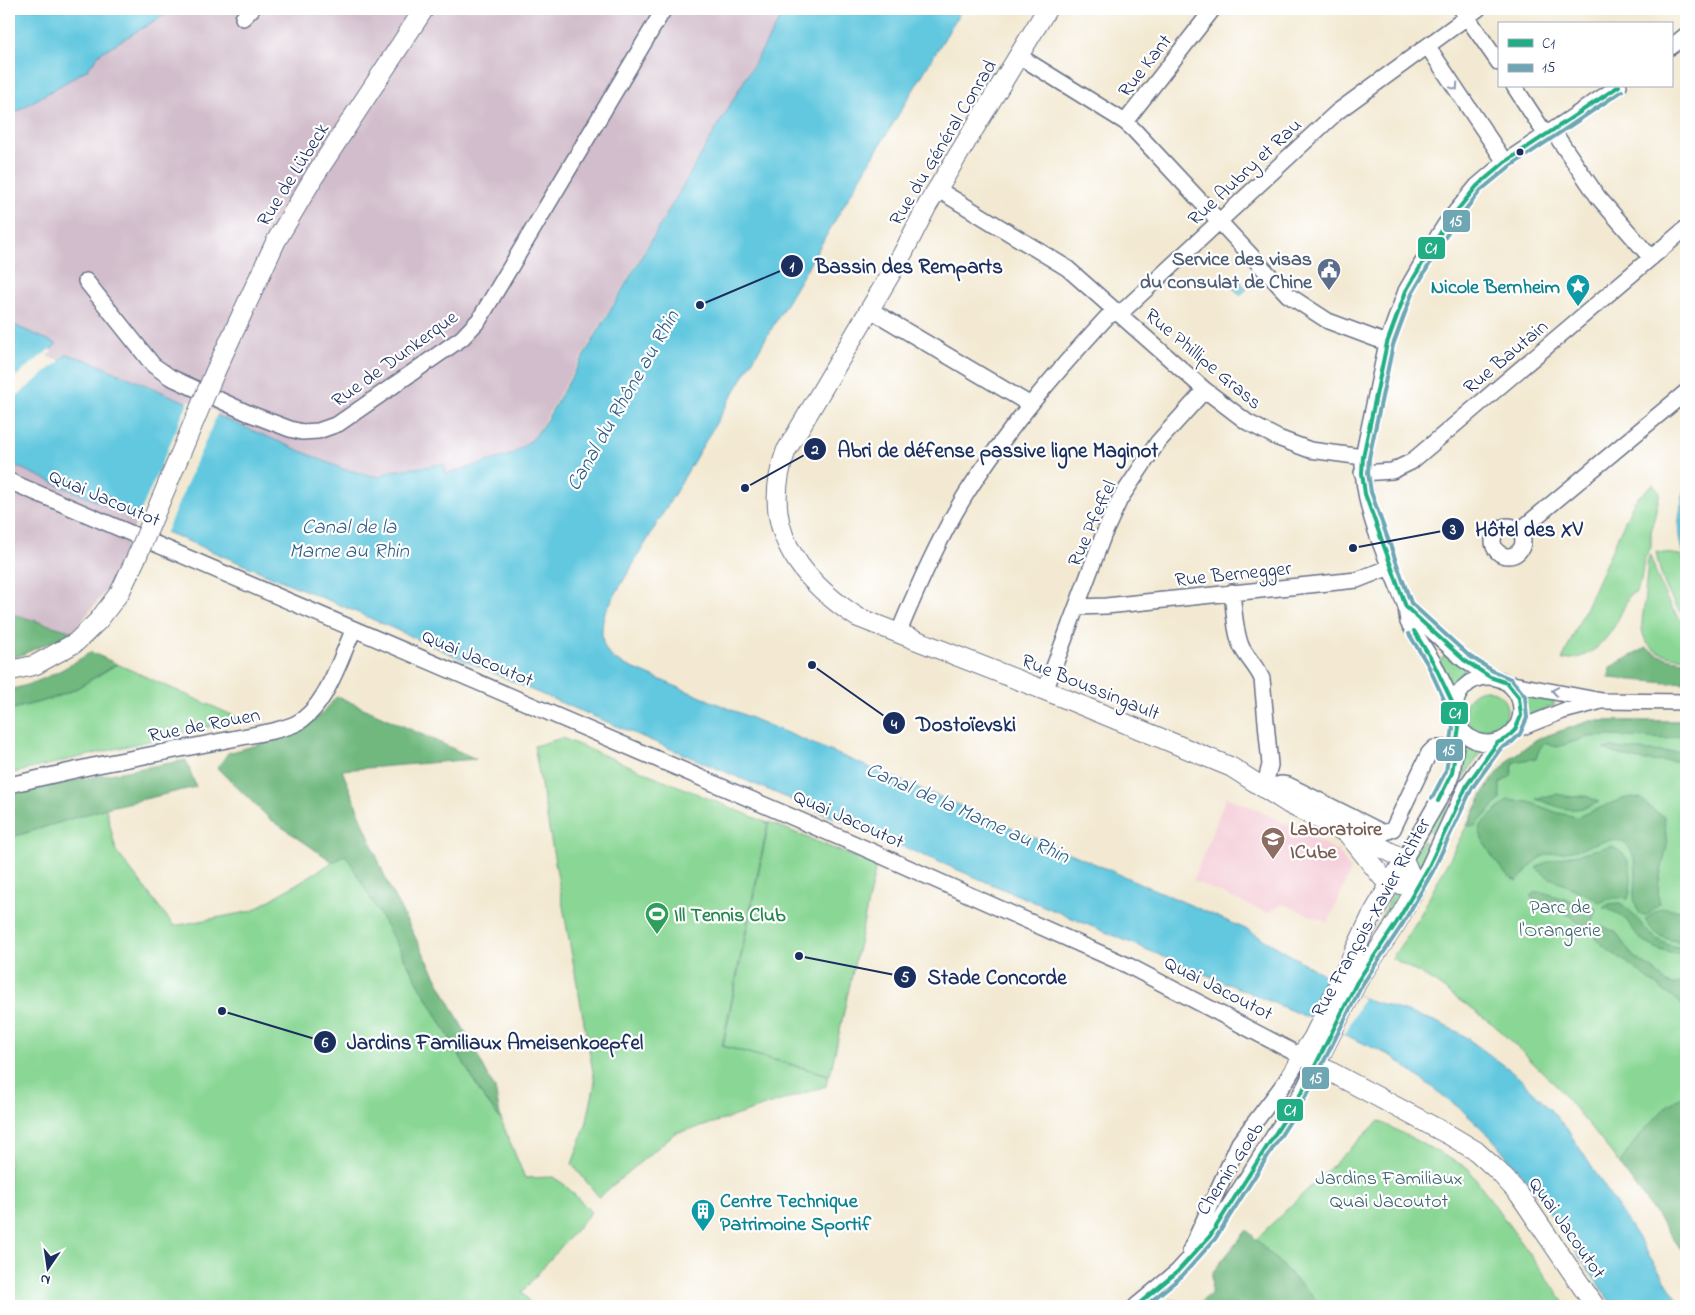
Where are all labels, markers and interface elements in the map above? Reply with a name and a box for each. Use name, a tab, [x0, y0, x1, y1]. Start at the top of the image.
legend	[1498, 22, 1672, 88]
street label: Rue Kant	[1112, 28, 1180, 104]
text: C1	[1542, 33, 1555, 55]
street label: Rue du Général Conrad	[883, 55, 1005, 232]
text: 15	[1542, 57, 1556, 79]
one-way arrow	[1449, 82, 1458, 91]
street label: Rue Aubry et Rau	[1182, 112, 1309, 234]
street label: Rue de Lübeck	[251, 118, 338, 233]
unlabelled marker	[1515, 147, 1525, 157]
line badge: 15	[1442, 209, 1471, 233]
text: 15	[1450, 212, 1462, 233]
line badge: C1	[1417, 236, 1446, 260]
text: C1	[1425, 239, 1438, 260]
place label: Service des visas du consulat de Chine	[1140, 246, 1313, 298]
callout: Bassin des Remparts	[780, 248, 1013, 284]
text: Bassin des Remparts	[814, 253, 1003, 283]
text: 1	[790, 256, 795, 278]
public building icon: Service des visas du consulat de Chine	[1316, 257, 1342, 291]
place icon: Nicole Bernheim	[1565, 273, 1591, 307]
place label: Nicole Bernheim	[1431, 274, 1560, 303]
street label: Rue Phillipe Grass	[1138, 302, 1267, 418]
street label: Rue de Dunkerque	[326, 304, 465, 416]
water label: Canal du Rhône au Rhin	[560, 305, 688, 497]
street label: Rue Bautain	[1458, 314, 1555, 402]
callout: Abri de défense passive ligne Maginot	[803, 431, 1169, 467]
text: Abri de défense passive ligne Maginot	[838, 437, 1159, 469]
text: 2	[810, 439, 819, 461]
street label: Quai Jacoutot	[44, 463, 165, 536]
street label: Rue Pfeffel	[1061, 476, 1125, 572]
callout: Hôtel des XV	[1440, 511, 1593, 547]
water label: Canal de la Marne au Rhin	[289, 513, 410, 567]
text: Hôtel des XV	[1475, 516, 1584, 546]
text: 3	[1449, 519, 1456, 541]
street label: Rue Bernegger	[1174, 555, 1294, 597]
street label: Quai Jacoutot	[417, 623, 538, 696]
street label: Rue Boussingault	[1016, 647, 1164, 730]
one-way arrow	[1550, 686, 1559, 696]
street label: Rue de Rouen	[146, 701, 263, 751]
line badge: C1	[1440, 701, 1469, 725]
text: C1	[1449, 704, 1462, 725]
callout: Dostoïevski	[881, 705, 1026, 741]
text: Dostoïevski	[915, 711, 1016, 741]
text: 4	[890, 714, 898, 736]
line badge: 15	[1435, 738, 1464, 762]
text: 15	[1443, 741, 1455, 762]
water label: Canal de la Marne au Rhin	[861, 755, 1074, 872]
street label: Quai Jacoutot	[788, 783, 908, 858]
street label: Rue François-Xavier Richter	[1305, 813, 1440, 1023]
place label: Laboratoire ICube	[1290, 816, 1383, 868]
school or university icon: Laboratoire ICube	[1260, 826, 1286, 860]
park label: Parc de l'Orangerie	[1519, 894, 1601, 947]
sports icon: Ill Tennis Club	[644, 901, 670, 935]
place label: Ill Tennis Club	[674, 902, 786, 931]
street label: Quai Jacoutot	[1158, 949, 1278, 1029]
callout: Stade Concorde	[893, 959, 1077, 995]
text: Stade Concorde	[927, 964, 1067, 994]
text: 5	[901, 967, 910, 989]
callout: Jardins Familiaux Ameisenkoepfel	[312, 1024, 654, 1060]
text: Jardins Familiaux Ameisenkoepfel	[347, 1029, 644, 1059]
text: 6	[321, 1032, 329, 1054]
line badge: 15	[1301, 1066, 1330, 1090]
text: 15	[1310, 1069, 1322, 1090]
line badge: C1	[1276, 1098, 1304, 1122]
text: C1	[1284, 1101, 1297, 1122]
street label: Chemin Goeb	[1190, 1117, 1272, 1222]
park label: Jardins Familiaux Quai Jacoutot	[1315, 1165, 1463, 1217]
street label: Quai Jacoutot	[1520, 1171, 1612, 1286]
place label: Centre Technique Patrimoine Sportif	[720, 1188, 872, 1240]
building icon: Centre Technique Patrimoine Sportif	[690, 1198, 716, 1232]
north arrow	[22, 1242, 72, 1292]
text: N	[38, 1268, 52, 1290]

